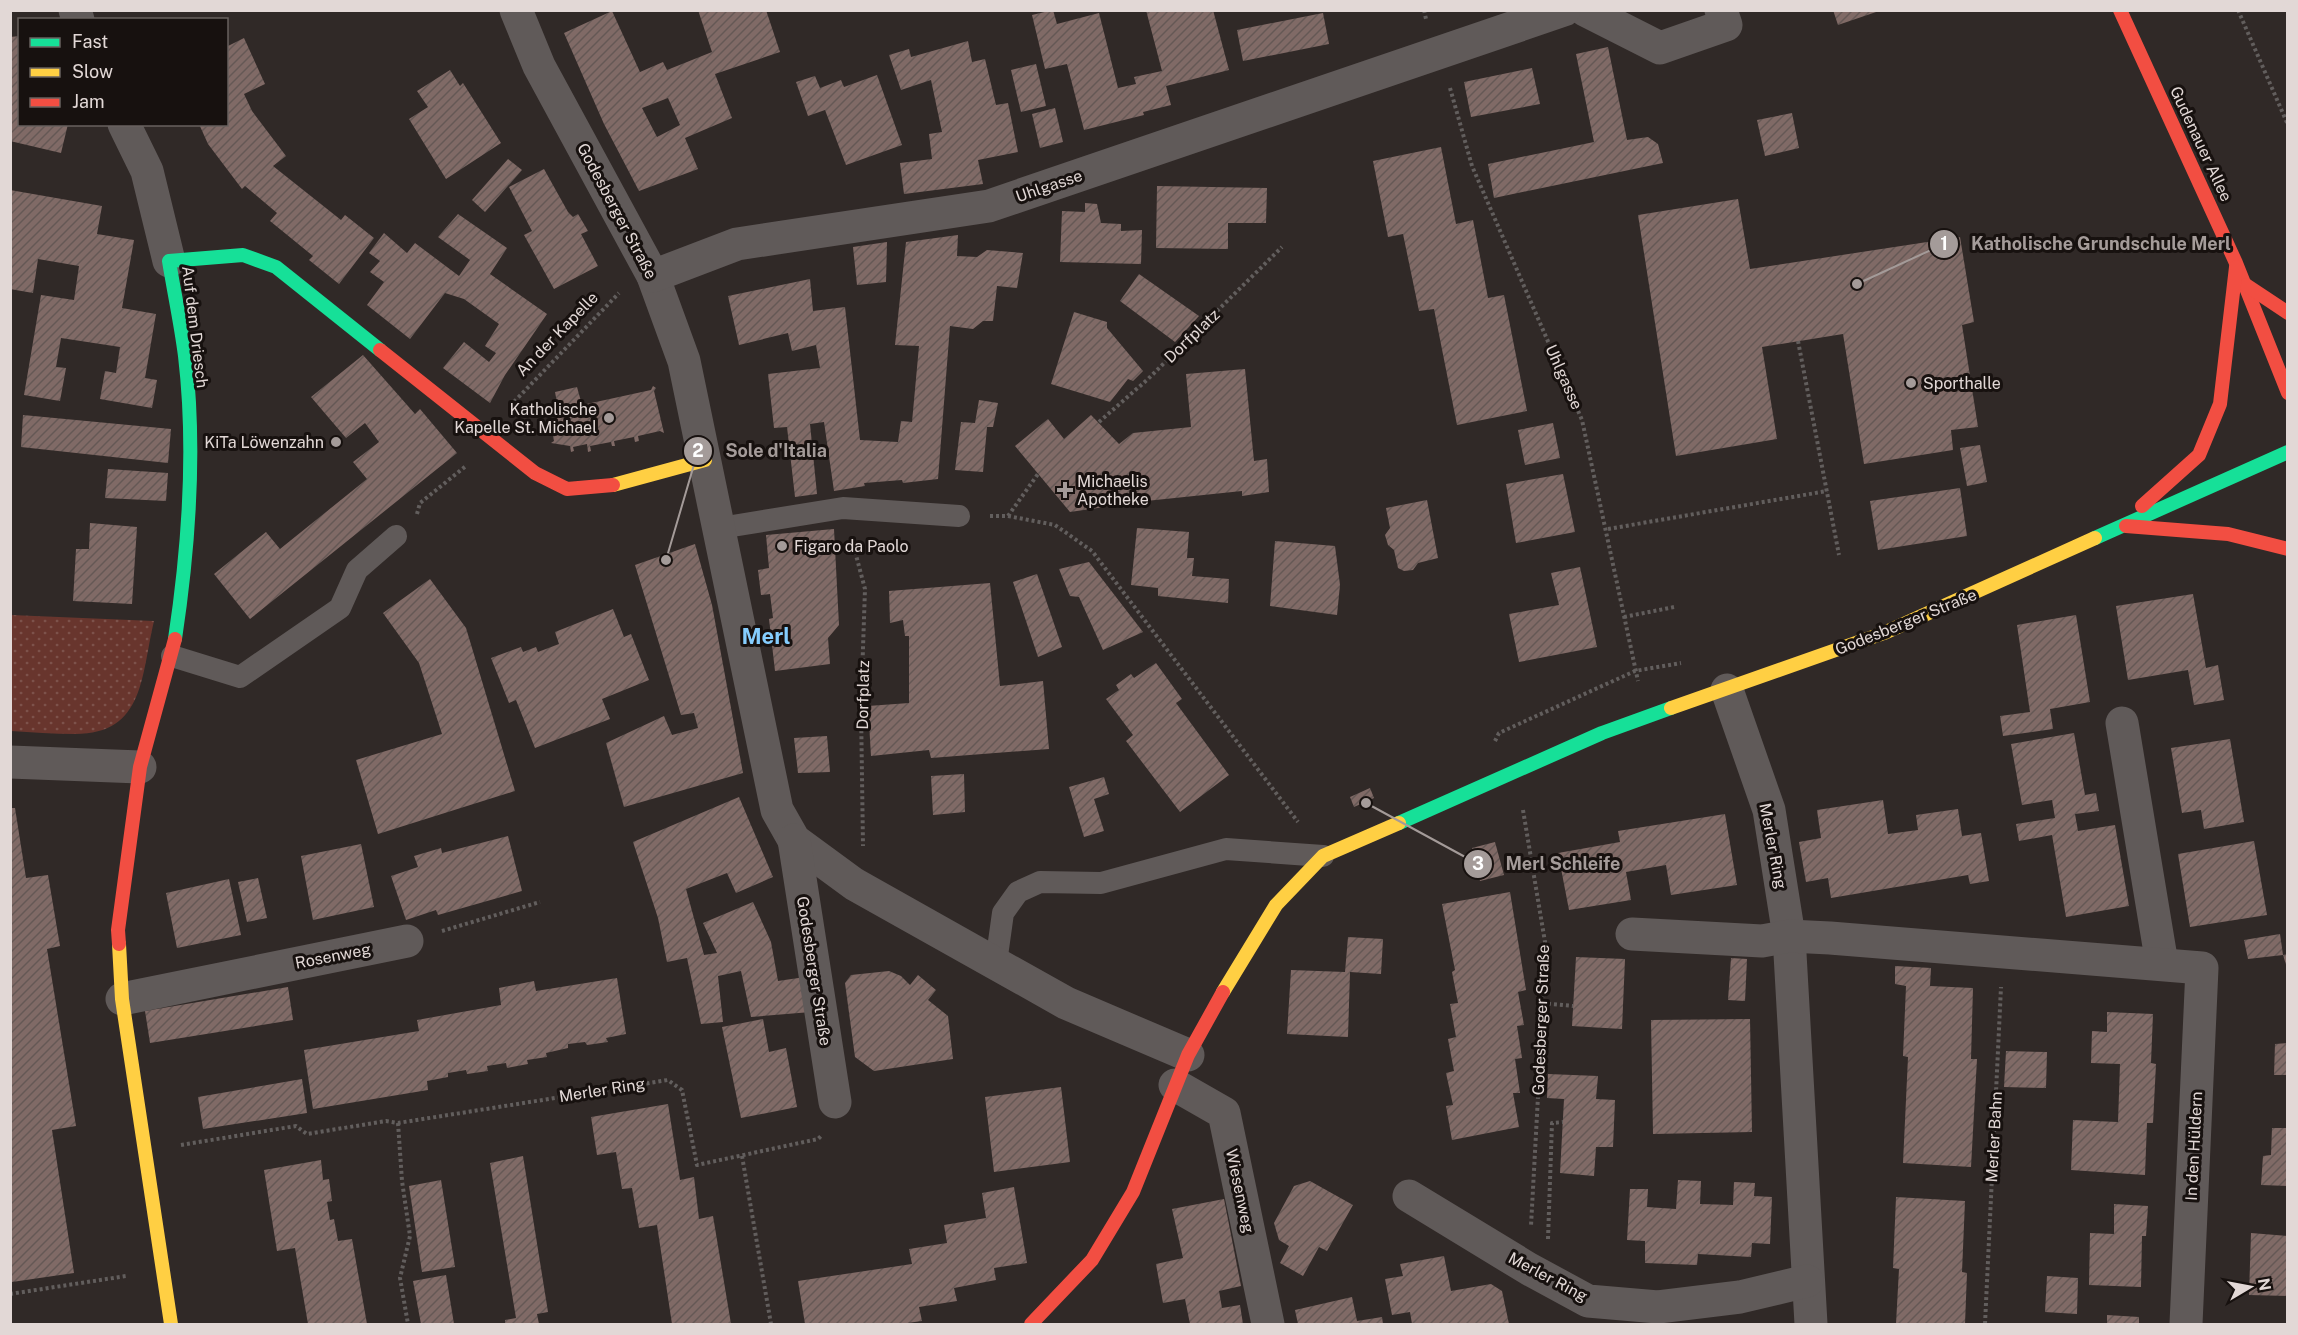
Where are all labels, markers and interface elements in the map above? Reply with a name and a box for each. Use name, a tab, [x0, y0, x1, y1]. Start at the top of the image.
legend	[18, 18, 228, 126]
text: Fast	[72, 31, 108, 52]
text: Slow	[72, 61, 113, 82]
street label: Gudenauer Allee	[2166, 83, 2236, 205]
text: Jam	[72, 91, 105, 112]
street label: Godesberger Straße	[573, 140, 661, 282]
street label: Uhlgasse	[1013, 166, 1085, 206]
callout: Katholische Grundschule Merl	[1929, 226, 2243, 262]
text: 1	[1940, 233, 1948, 254]
text: Katholische Grundschule Merl	[1971, 233, 2231, 254]
street label: Auf dem Driesch	[178, 265, 212, 389]
street label: An der Kapelle	[512, 288, 602, 380]
street label: Dorfplatz	[1160, 305, 1224, 367]
street label: Uhlgasse	[1541, 342, 1587, 412]
place label: Sporthalle	[1923, 374, 2001, 393]
marker: Sporthalle	[1904, 376, 1918, 390]
place label: Katholische Kapelle St. Michael	[454, 400, 597, 437]
marker: Katholische Kapelle St. Michael	[602, 411, 616, 425]
place label: KiTa Löwenzahn	[204, 433, 324, 452]
callout: Sole d'Italia	[683, 433, 839, 469]
marker: KiTa Löwenzahn	[329, 435, 343, 449]
text: 2	[692, 440, 704, 461]
text: Sole d'Italia	[725, 440, 827, 461]
place label: Michaelis Apotheke	[1077, 472, 1149, 509]
marker: Michaelis Apotheke	[1058, 483, 1072, 497]
place label: Figaro da Paolo	[794, 537, 908, 556]
marker: Figaro da Paolo	[775, 539, 789, 553]
street label: Godesberger Straße	[1832, 585, 1980, 659]
district label: Merl	[742, 623, 790, 649]
street label: Dorfplatz	[853, 660, 873, 730]
street label: Merler Ring	[1755, 801, 1791, 891]
callout: Merl Schleife	[1463, 846, 1632, 882]
text: 3	[1472, 853, 1484, 874]
text: Merl Schleife	[1506, 853, 1620, 874]
street label: Godesberger Straße	[793, 895, 835, 1047]
street label: Rosenweg	[293, 939, 373, 973]
street label: Godesberger Straße	[1529, 944, 1553, 1096]
street label: Merler Ring	[558, 1074, 646, 1106]
street label: Merler Bahn	[1982, 1091, 2006, 1183]
street label: In den Hüldern	[2182, 1091, 2206, 1201]
street label: Wiesenweg	[1222, 1147, 1258, 1235]
street label: Merler Ring	[1505, 1248, 1591, 1306]
north arrow	[2220, 1257, 2280, 1317]
text: N	[2254, 1277, 2275, 1292]

